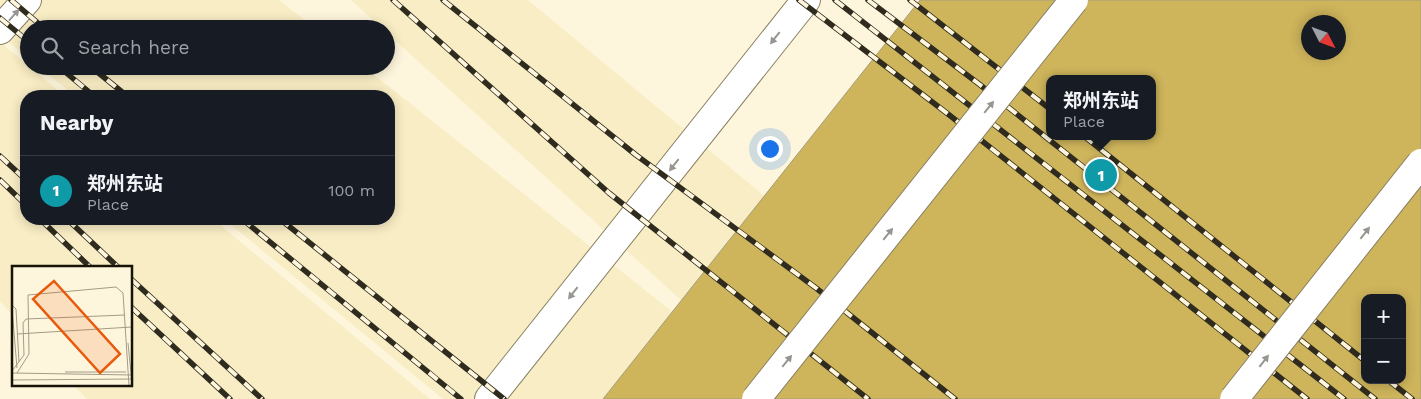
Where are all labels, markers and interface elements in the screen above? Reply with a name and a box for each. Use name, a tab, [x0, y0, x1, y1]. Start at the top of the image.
one-way arrow	[8, 9, 19, 22]
north arrow	[1301, 15, 1346, 60]
search box	[20, 20, 395, 75]
one-way arrow	[770, 31, 781, 44]
icon: search	[38, 34, 66, 62]
text: Search here	[78, 36, 189, 59]
popup	[1046, 75, 1156, 140]
text: 郑州东站	[1063, 89, 1139, 112]
one-way arrow	[984, 101, 995, 114]
text: Nearby	[40, 110, 113, 135]
text: Place	[1063, 112, 1105, 131]
your location	[757, 136, 783, 162]
pin: 1	[1085, 156, 1117, 194]
one-way arrow	[669, 159, 680, 172]
text: 郑州东站	[87, 172, 163, 195]
text: 1	[53, 181, 59, 200]
text: 100 m	[328, 181, 375, 200]
text: Place	[87, 195, 129, 214]
one-way arrow	[1360, 226, 1370, 240]
one-way arrow	[882, 228, 893, 241]
inset map	[12, 266, 132, 386]
one-way arrow	[568, 286, 579, 299]
map controls	[1361, 294, 1406, 384]
button: +	[1361, 294, 1406, 339]
button: −	[1361, 339, 1406, 384]
one-way arrow	[781, 355, 792, 368]
one-way arrow	[1259, 355, 1270, 368]

